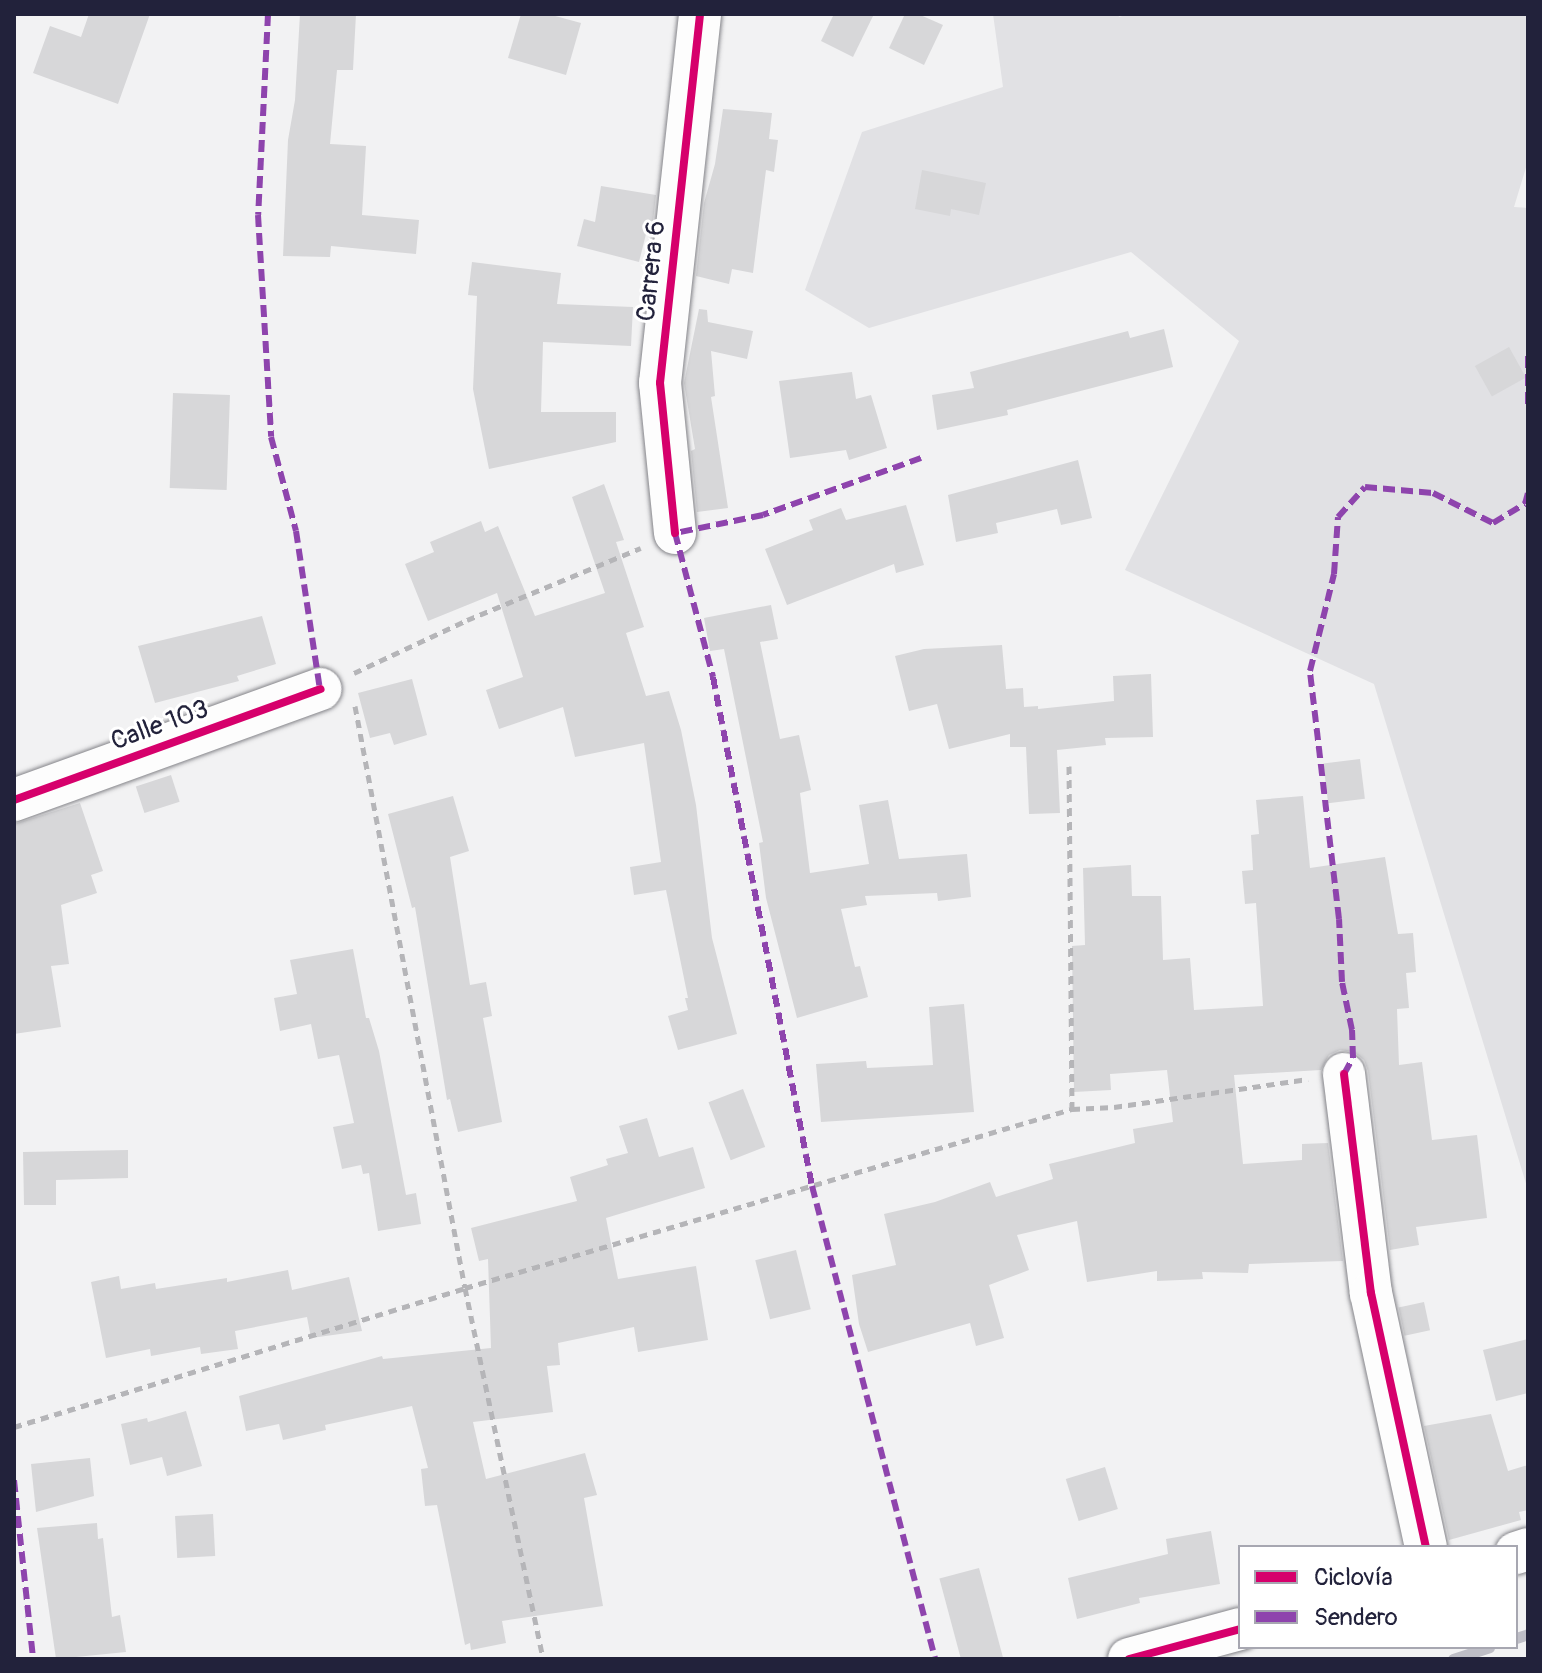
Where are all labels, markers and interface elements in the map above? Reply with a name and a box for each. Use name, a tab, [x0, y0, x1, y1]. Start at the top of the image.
street label: Carrera 6	[631, 219, 673, 323]
street label: Calle 103	[107, 694, 213, 758]
legend	[1238, 1545, 1518, 1649]
text: Ciclovía	[1314, 1563, 1393, 1592]
text: Sendero	[1314, 1603, 1398, 1632]

